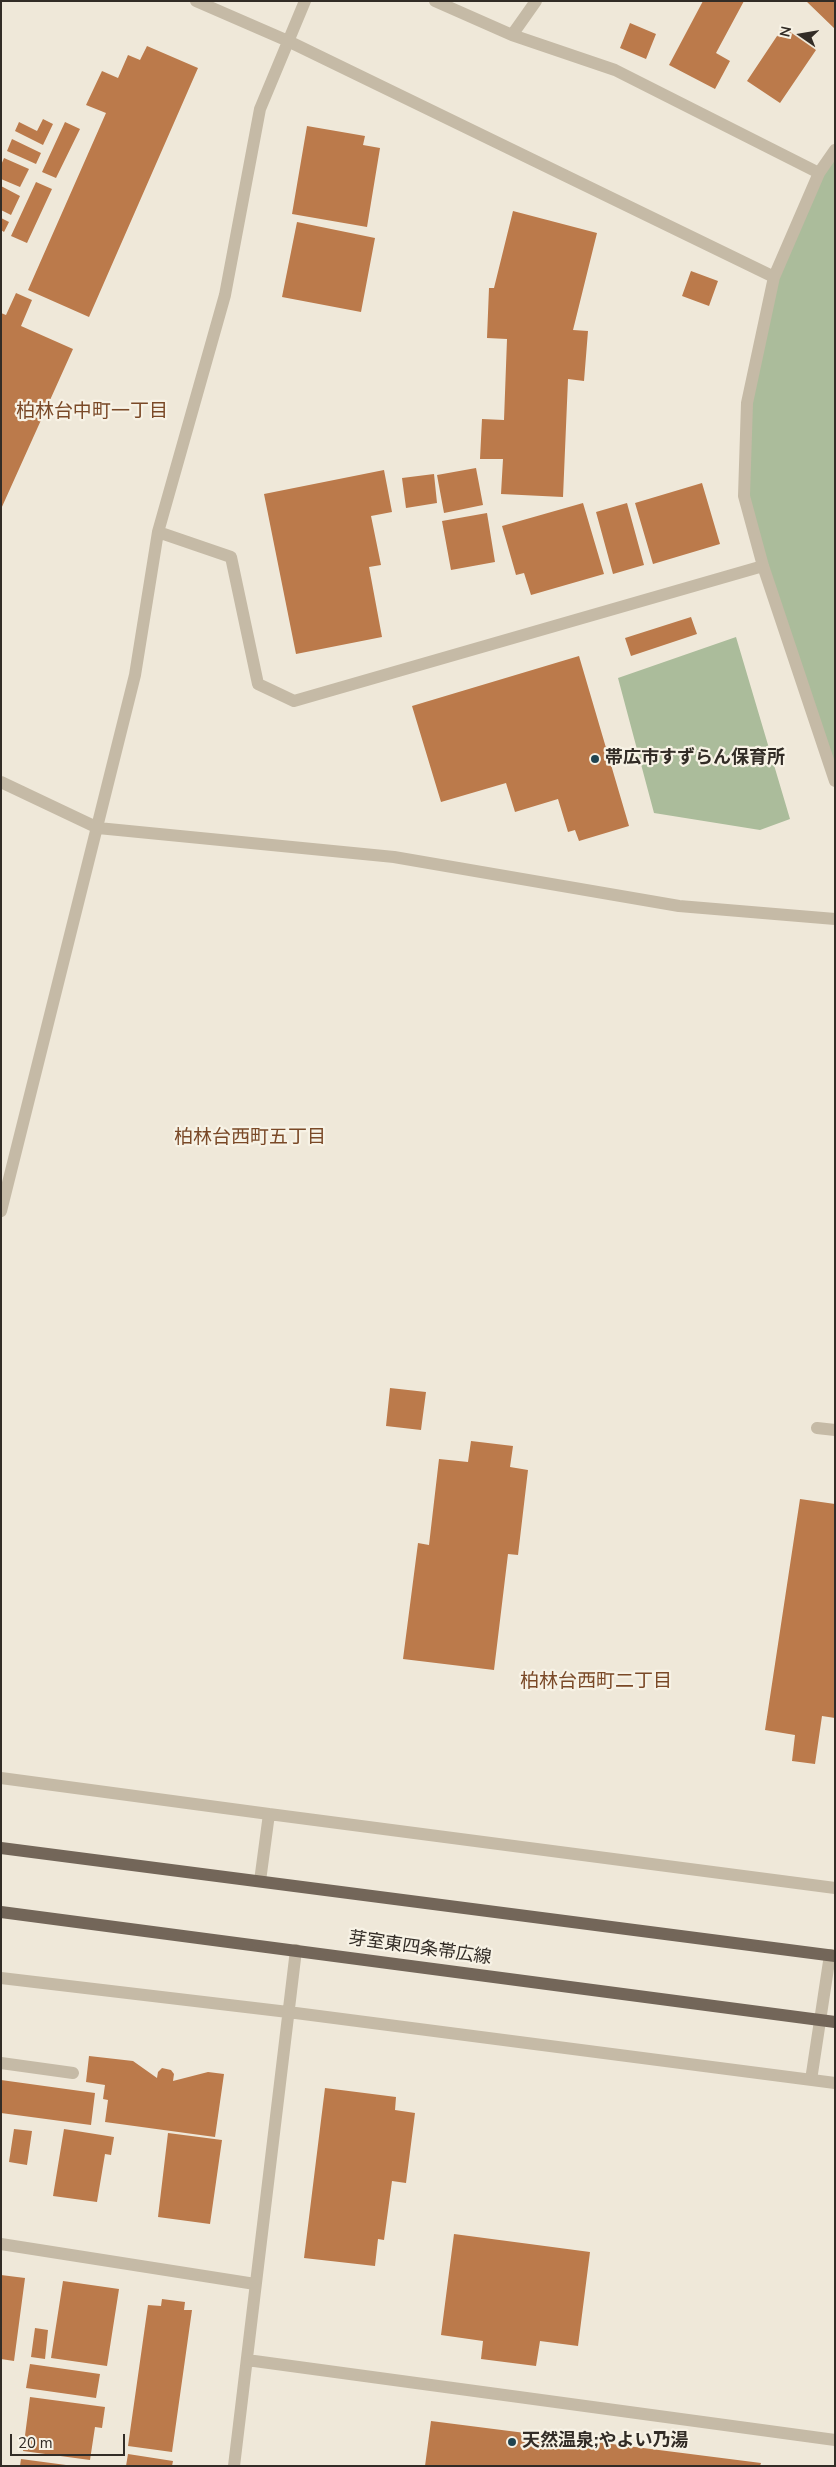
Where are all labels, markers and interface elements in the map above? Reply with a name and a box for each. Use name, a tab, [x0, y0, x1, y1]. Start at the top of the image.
north arrow	[776, 10, 826, 60]
text: N	[775, 24, 796, 39]
district label: 柏林台中町一丁目	[16, 401, 168, 423]
place label: 帯広市すずらん保育所	[605, 748, 785, 770]
marker: 帯広市すずらん保育所	[589, 753, 601, 765]
district label: 柏林台西町五丁目	[174, 1127, 326, 1149]
district label: 柏林台西町二丁目	[520, 1671, 672, 1693]
street label: 芽室東四条帯広線	[347, 1928, 493, 1970]
scale bar	[12, 2424, 128, 2456]
place label: 天然温泉;やよい乃湯	[522, 2431, 688, 2453]
text: 20 m	[18, 2433, 53, 2453]
marker: 天然温泉;やよい乃湯	[506, 2436, 518, 2448]

